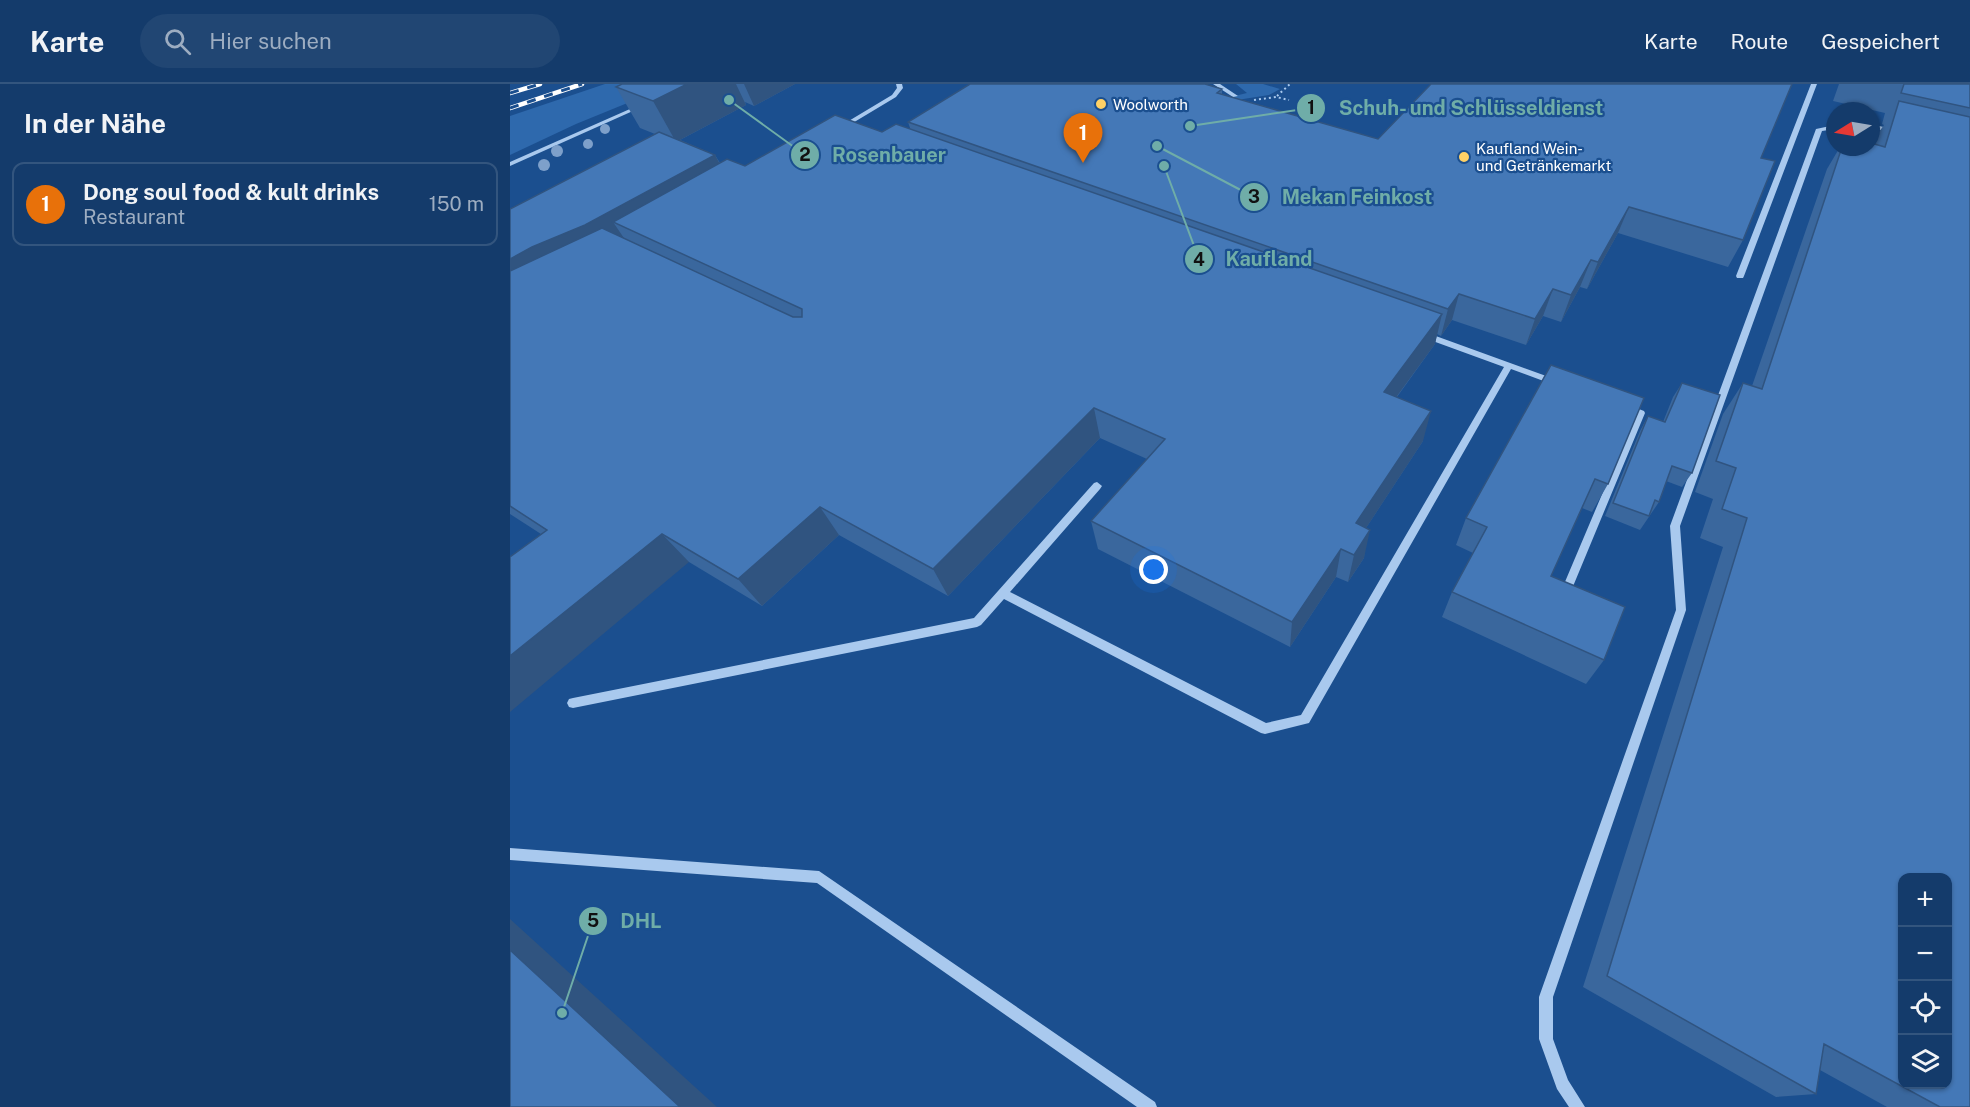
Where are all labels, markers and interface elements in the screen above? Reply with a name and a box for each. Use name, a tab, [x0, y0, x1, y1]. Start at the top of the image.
search box	[140, 14, 560, 68]
text: Karte	[30, 25, 104, 58]
icon: search	[161, 25, 194, 58]
text: Hier suchen	[209, 28, 332, 54]
text: Karte	[1644, 29, 1698, 54]
text: Route	[1731, 29, 1788, 54]
text: Gespeichert	[1821, 29, 1940, 54]
callout: Schuh- und Schlüsseldienst	[1296, 89, 1616, 127]
place label: Woolworth	[1113, 96, 1188, 113]
text: Schuh- und Schlüsseldienst	[1339, 96, 1603, 120]
marker: Woolworth	[1094, 97, 1108, 111]
text: 1	[1307, 97, 1315, 118]
north arrow	[1826, 102, 1880, 156]
text: In der Nähe	[24, 108, 166, 139]
pin: 1	[1064, 113, 1102, 163]
callout: Rosenbauer	[790, 136, 958, 174]
place label: Kaufland Wein- und Getränkemarkt	[1476, 140, 1611, 174]
text: Rosenbauer	[832, 143, 946, 167]
text: 2	[799, 144, 811, 165]
marker: Kaufland Wein- und Getränkemarkt	[1457, 150, 1471, 164]
callout: Mekan Feinkost	[1239, 178, 1444, 216]
text: Dong soul food & kult drinks	[83, 179, 379, 205]
text: Mekan Feinkost	[1282, 185, 1432, 209]
text: 3	[1248, 186, 1260, 207]
text: 1	[41, 192, 50, 216]
text: 150 m	[429, 192, 484, 216]
text: Restaurant	[83, 205, 185, 229]
callout: Kaufland	[1184, 240, 1325, 278]
text: Kaufland	[1225, 247, 1313, 271]
text: 4	[1193, 249, 1205, 270]
your location	[1139, 555, 1168, 584]
map controls	[1898, 873, 1952, 1089]
button: +	[1898, 873, 1952, 927]
callout: DHL	[578, 902, 673, 940]
text: DHL	[620, 909, 662, 933]
text: 5	[587, 910, 599, 931]
button: −	[1898, 927, 1952, 981]
button: locate	[1898, 981, 1952, 1035]
button: layers	[1898, 1035, 1952, 1089]

